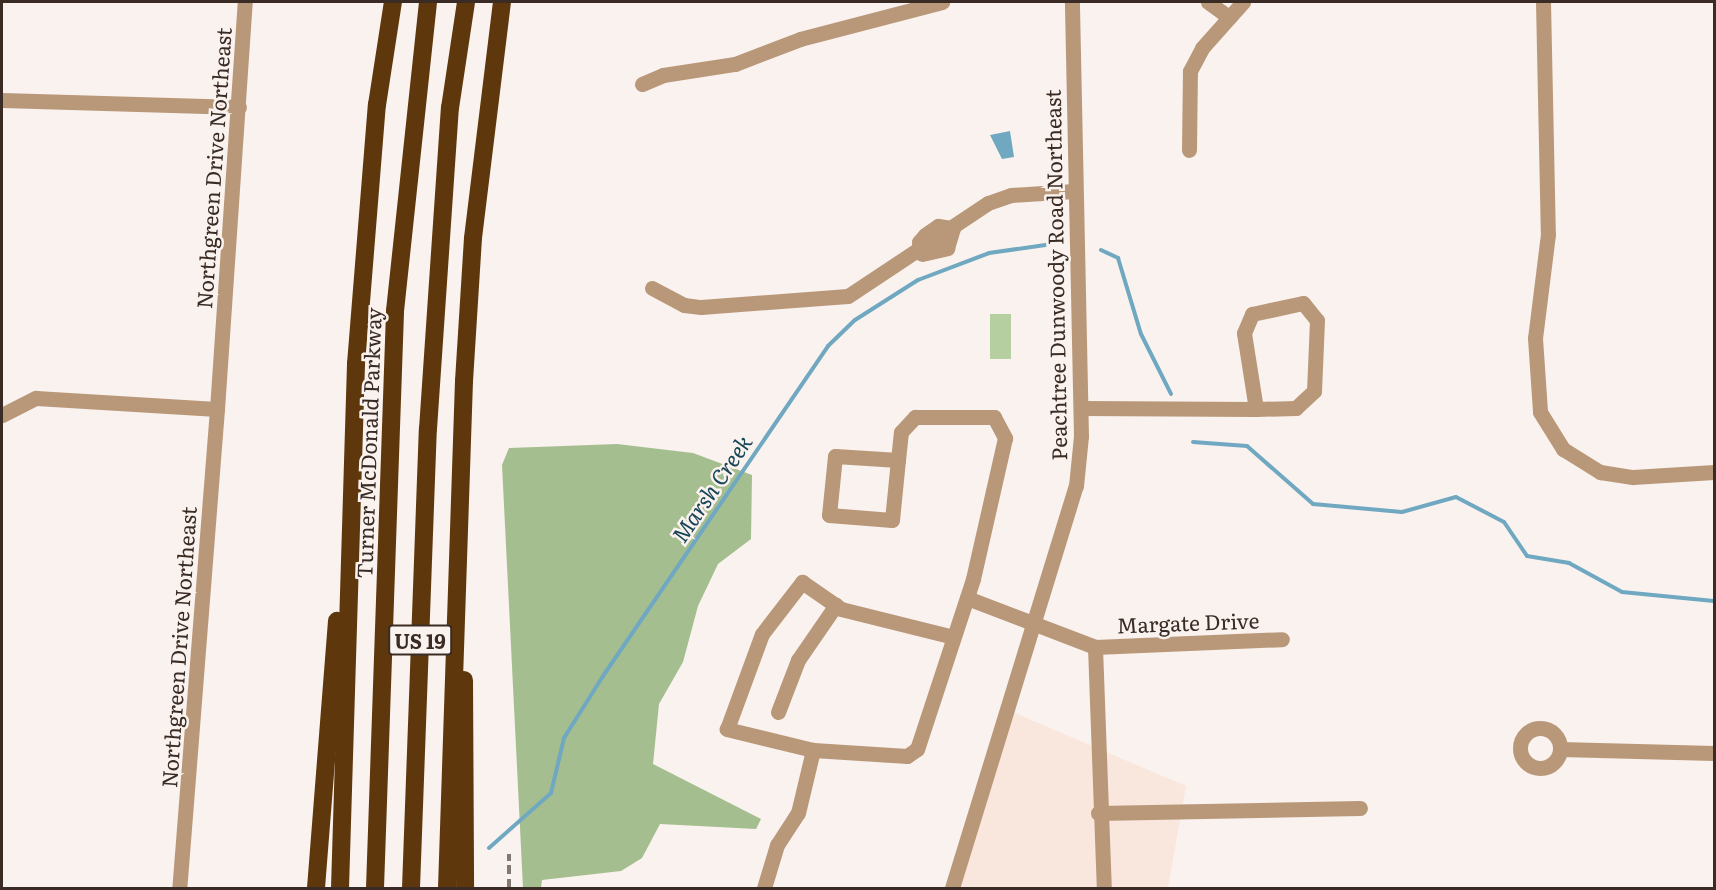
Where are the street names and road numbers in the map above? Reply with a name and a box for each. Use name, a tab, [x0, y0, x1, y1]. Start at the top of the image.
street label: Northgreen Drive Northeast	[191, 26, 235, 310]
street label: Peachtree Dunwoody Road Northeast	[1039, 89, 1071, 461]
street label: Turner McDonald Parkway	[351, 307, 385, 579]
street label: Northgreen Drive Northeast	[156, 505, 200, 789]
street label: Margate Drive	[1116, 607, 1260, 637]
road number: US 19	[387, 623, 453, 657]

